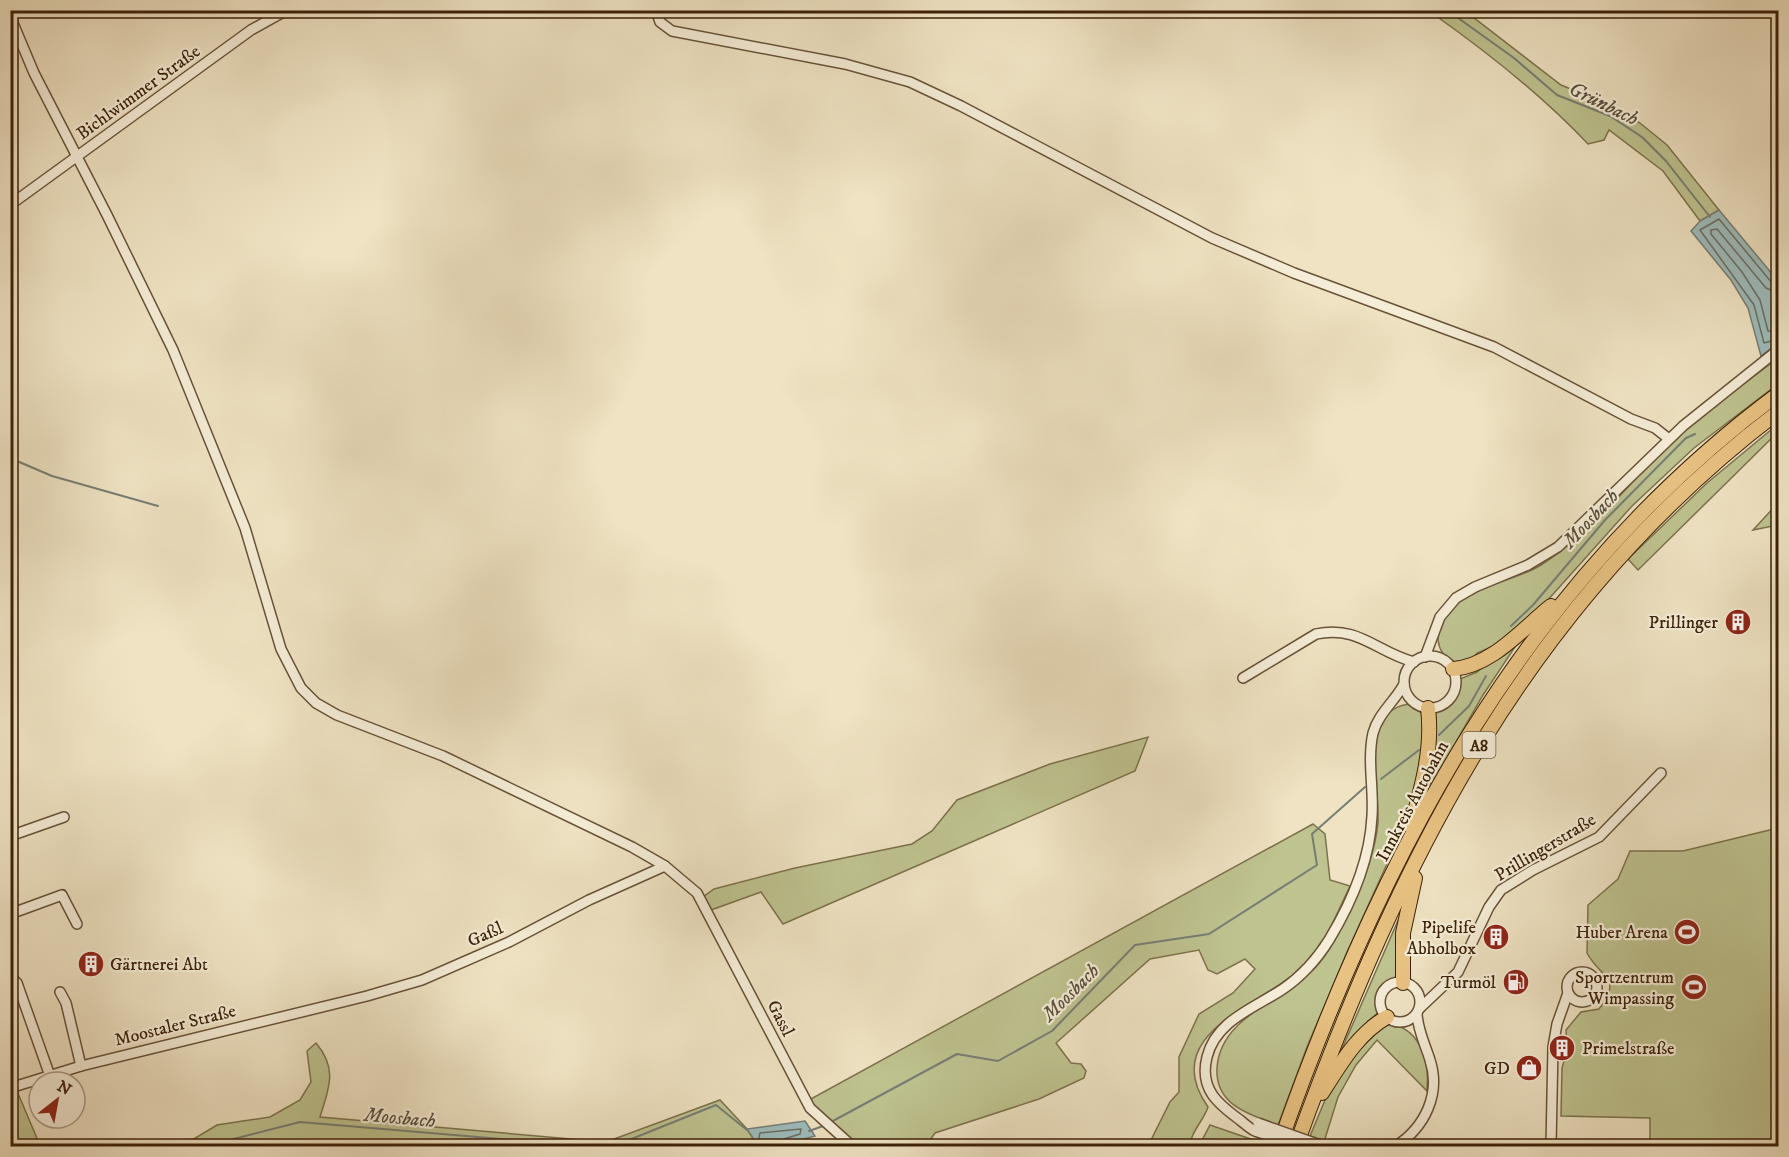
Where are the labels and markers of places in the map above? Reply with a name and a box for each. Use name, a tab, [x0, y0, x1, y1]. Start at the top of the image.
building icon: Prillinger	[1723, 607, 1753, 637]
place label: Prillinger	[1648, 612, 1718, 634]
place label: Pipelife Abholbox	[1407, 917, 1476, 960]
sports icon: Huber Arena	[1672, 917, 1702, 947]
building icon: Pipelife Abholbox	[1481, 922, 1511, 952]
place label: Huber Arena	[1575, 922, 1668, 944]
building icon: Gärtnerei Abt	[76, 949, 106, 979]
place label: Gärtnerei Abt	[110, 954, 208, 976]
fuel station icon: Turmöl	[1501, 967, 1531, 997]
place label: Sportzentrum Wimpassing	[1575, 967, 1674, 1010]
place label: Turmöl	[1441, 972, 1497, 994]
sports icon: Sportzentrum Wimpassing	[1679, 972, 1709, 1002]
building icon: Primelstraße	[1547, 1033, 1577, 1063]
place label: Primelstraße	[1582, 1038, 1675, 1060]
shop icon: GD	[1514, 1053, 1544, 1083]
place label: GD	[1484, 1058, 1510, 1080]

